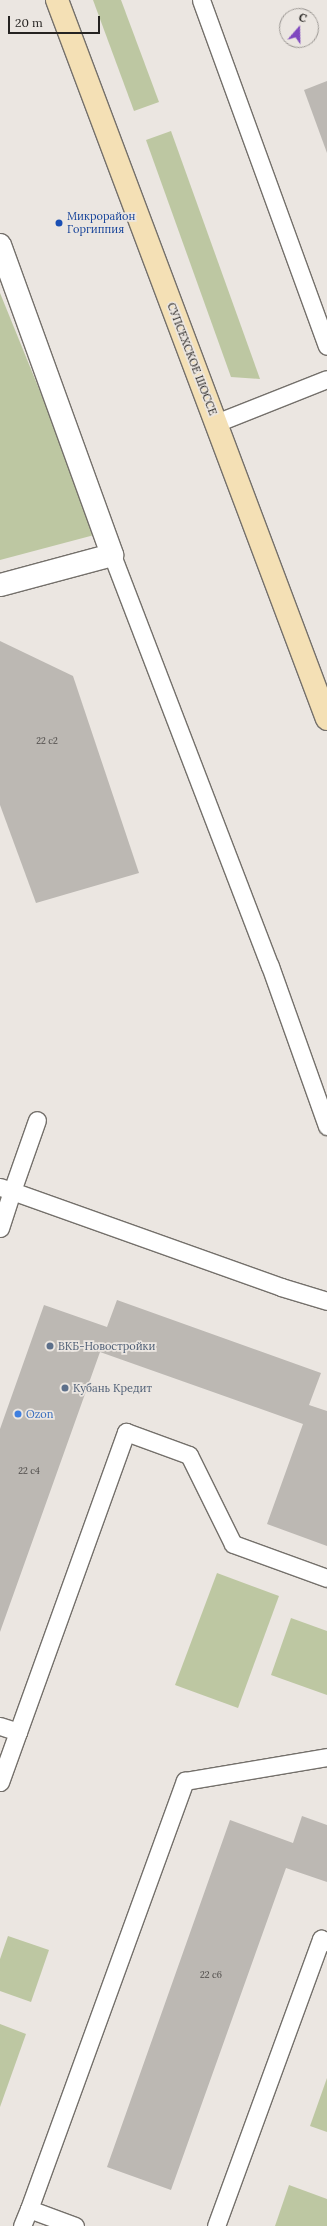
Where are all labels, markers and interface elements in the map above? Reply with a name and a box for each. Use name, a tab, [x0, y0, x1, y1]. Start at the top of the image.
scale bar	[10, 8, 102, 34]
north arrow	[279, 8, 319, 48]
text: С	[297, 10, 309, 26]
text: 20 m	[15, 15, 43, 30]
place label: Микрорайон Горгиппия	[67, 210, 135, 236]
marker: Микрорайон Горгиппия	[54, 218, 64, 228]
street label: СУПСЕХСКОЕ ШОССЕ	[164, 301, 220, 417]
house number: 22 с2	[36, 736, 58, 746]
place label: ВКБ-Новостройки	[58, 1339, 155, 1353]
marker: ВКБ-Новостройки	[45, 1341, 55, 1351]
place label: Кубань Кредит	[73, 1381, 152, 1395]
marker: Кубань Кредит	[60, 1383, 70, 1393]
place label: Ozon	[26, 1407, 53, 1421]
marker: Ozon	[13, 1409, 23, 1419]
house number: 22 с4	[18, 1466, 40, 1476]
house number: 22 с6	[200, 1970, 222, 1980]

